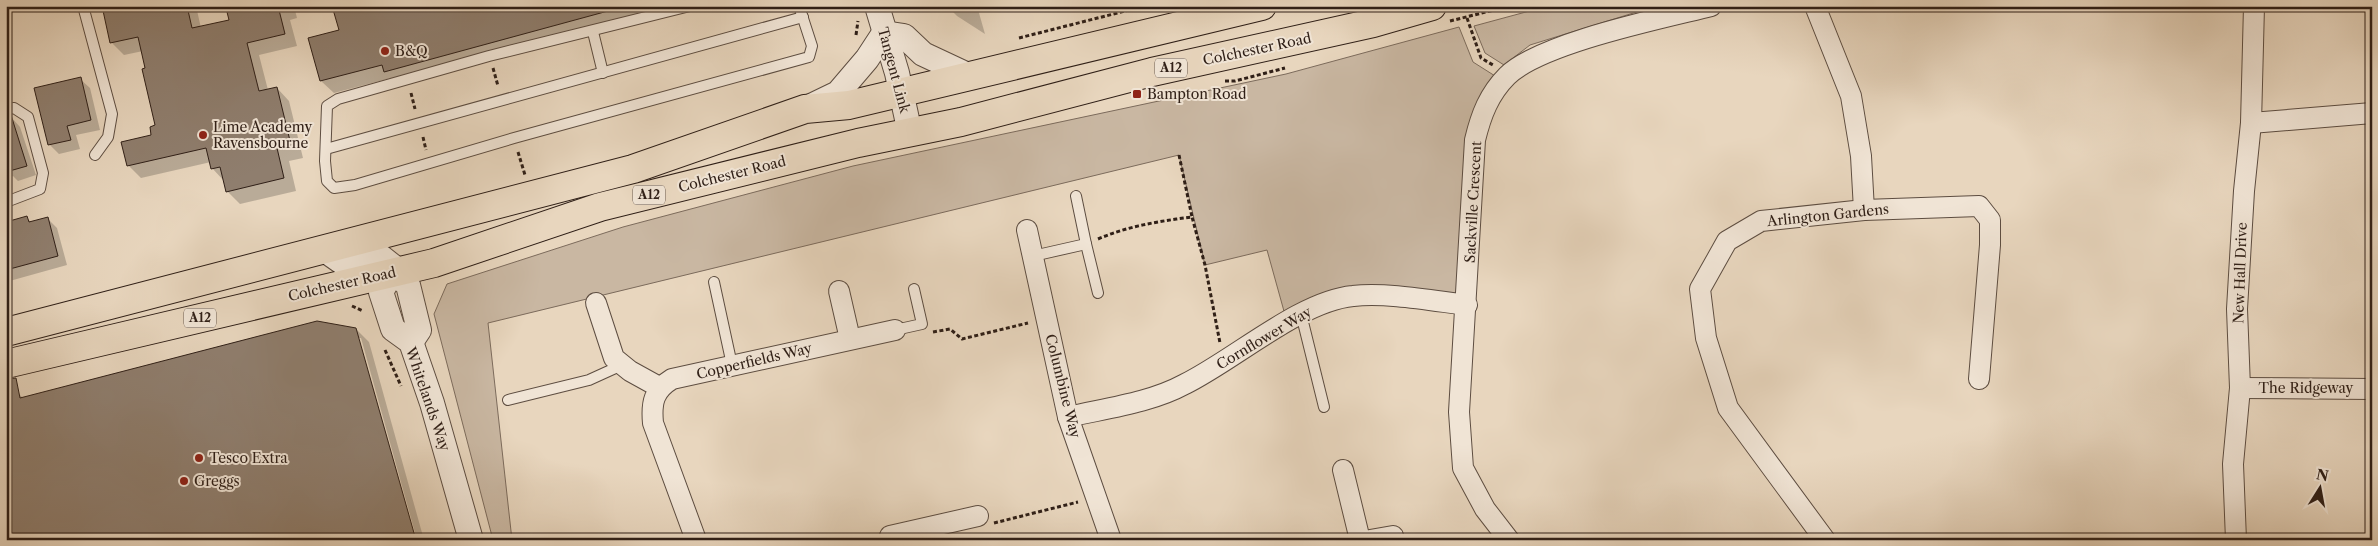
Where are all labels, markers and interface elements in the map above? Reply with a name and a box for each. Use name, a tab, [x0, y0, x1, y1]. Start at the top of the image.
street label: Tangent Link	[874, 25, 914, 116]
street label: Colchester Road	[1201, 29, 1313, 69]
place label: B&Q	[395, 42, 428, 60]
marker: B&Q	[379, 45, 391, 57]
road number: A12	[1155, 58, 1187, 78]
place label: Bampton Road	[1147, 85, 1247, 103]
marker: Bampton Road	[1131, 88, 1143, 100]
place label: Lime Academy Ravensbourne	[213, 118, 312, 152]
marker: Lime Academy Ravensbourne	[197, 129, 209, 141]
street label: Sackville Crescent	[1461, 141, 1485, 263]
street label: Colchester Road	[676, 152, 788, 196]
road number: A12	[633, 186, 665, 204]
street label: Arlington Gardens	[1765, 200, 1890, 230]
street label: New Hall Drive	[2229, 222, 2251, 324]
street label: Colchester Road	[286, 263, 398, 305]
street label: Cornflower Way	[1213, 302, 1315, 373]
road number: A12	[184, 308, 216, 328]
street label: Columbine Way	[1041, 332, 1085, 440]
street label: Copperfields Way	[695, 339, 814, 383]
street label: Whitelands Way	[401, 344, 454, 453]
street label: The Ridgeway	[2259, 379, 2354, 397]
place label: Tesco Extra	[209, 449, 288, 467]
marker: Tesco Extra	[193, 452, 205, 464]
north arrow	[2296, 464, 2346, 514]
text: N	[2315, 465, 2330, 485]
place label: Greggs	[194, 472, 240, 490]
marker: Greggs	[178, 475, 190, 487]

